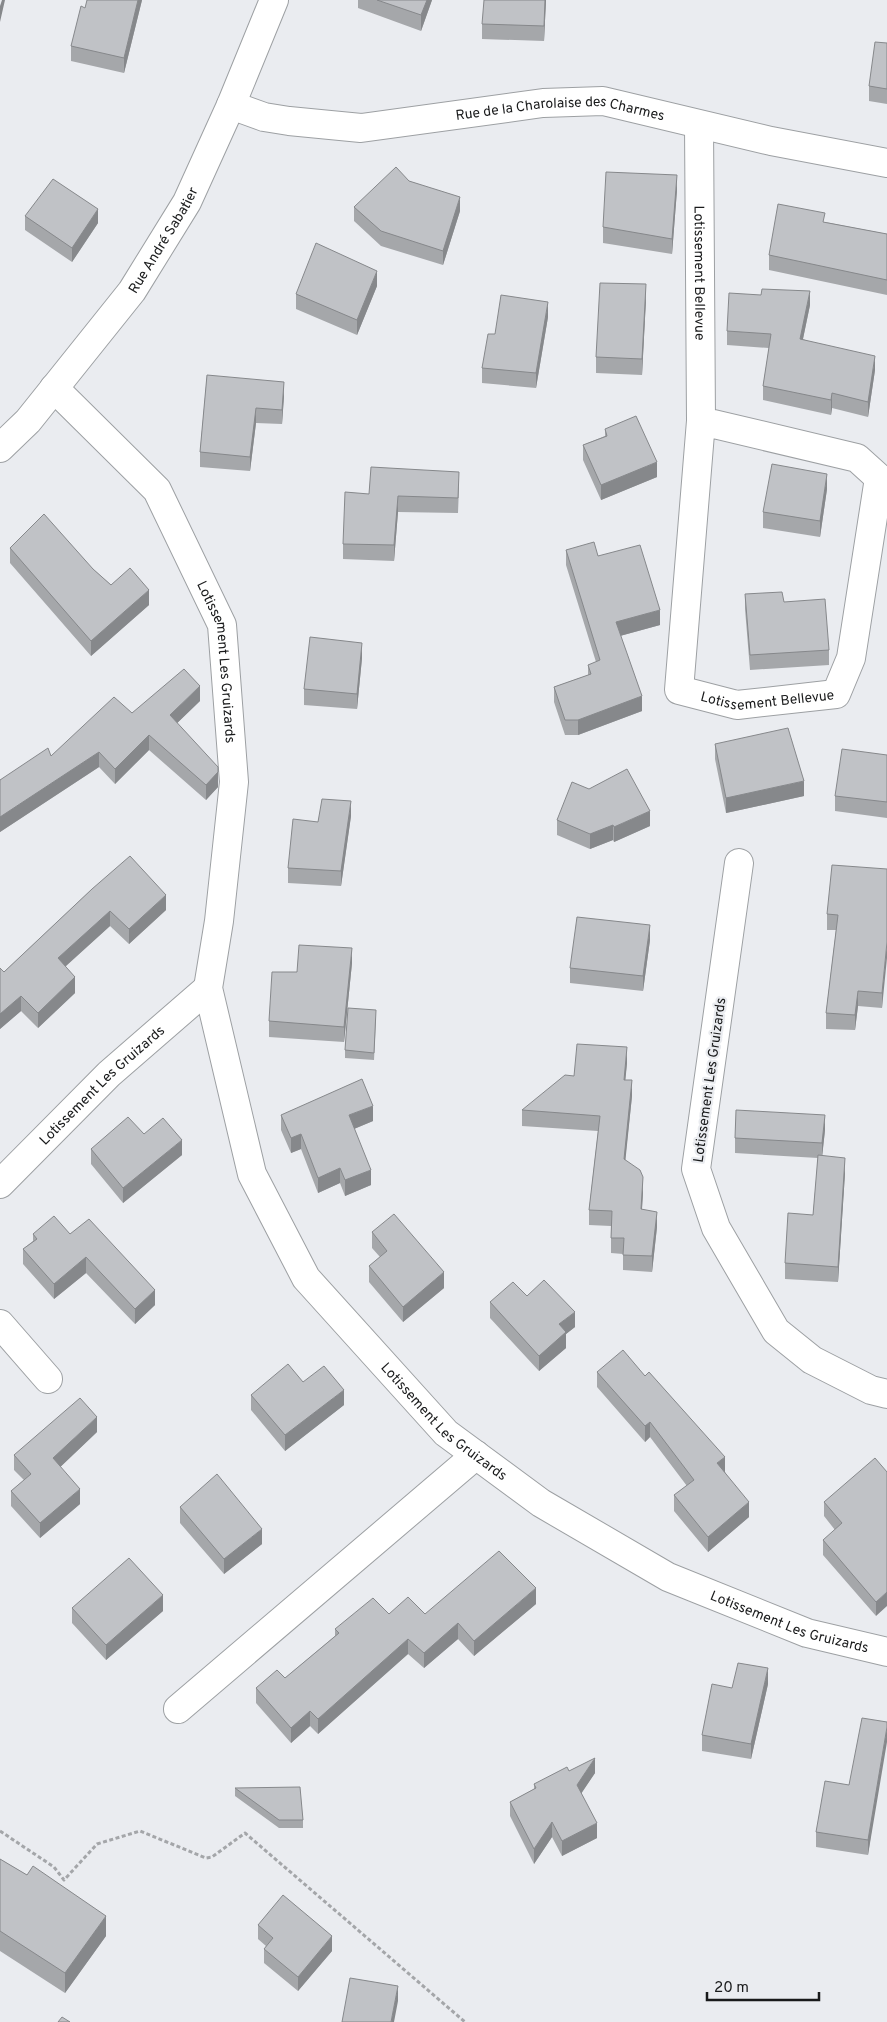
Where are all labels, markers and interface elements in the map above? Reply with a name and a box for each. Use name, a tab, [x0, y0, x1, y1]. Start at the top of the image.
street label: Rue de la Charolaise des Charmes	[455, 94, 666, 125]
street label: Rue André Sabatier	[125, 184, 203, 297]
street label: Lotissement Bellevue	[690, 206, 707, 340]
street label: Lotissement Les Gruizards	[192, 579, 238, 744]
street label: Lotissement Bellevue	[698, 687, 835, 715]
street label: Lotissement Les Gruizards	[690, 997, 730, 1164]
street label: Lotissement Les Gruizards	[36, 1023, 169, 1149]
street label: Lotissement Les Gruizards	[377, 1360, 510, 1485]
street label: Lotissement Les Gruizards	[707, 1588, 870, 1657]
scale bar	[707, 1970, 820, 2002]
text: 20 m	[714, 1979, 749, 1998]

